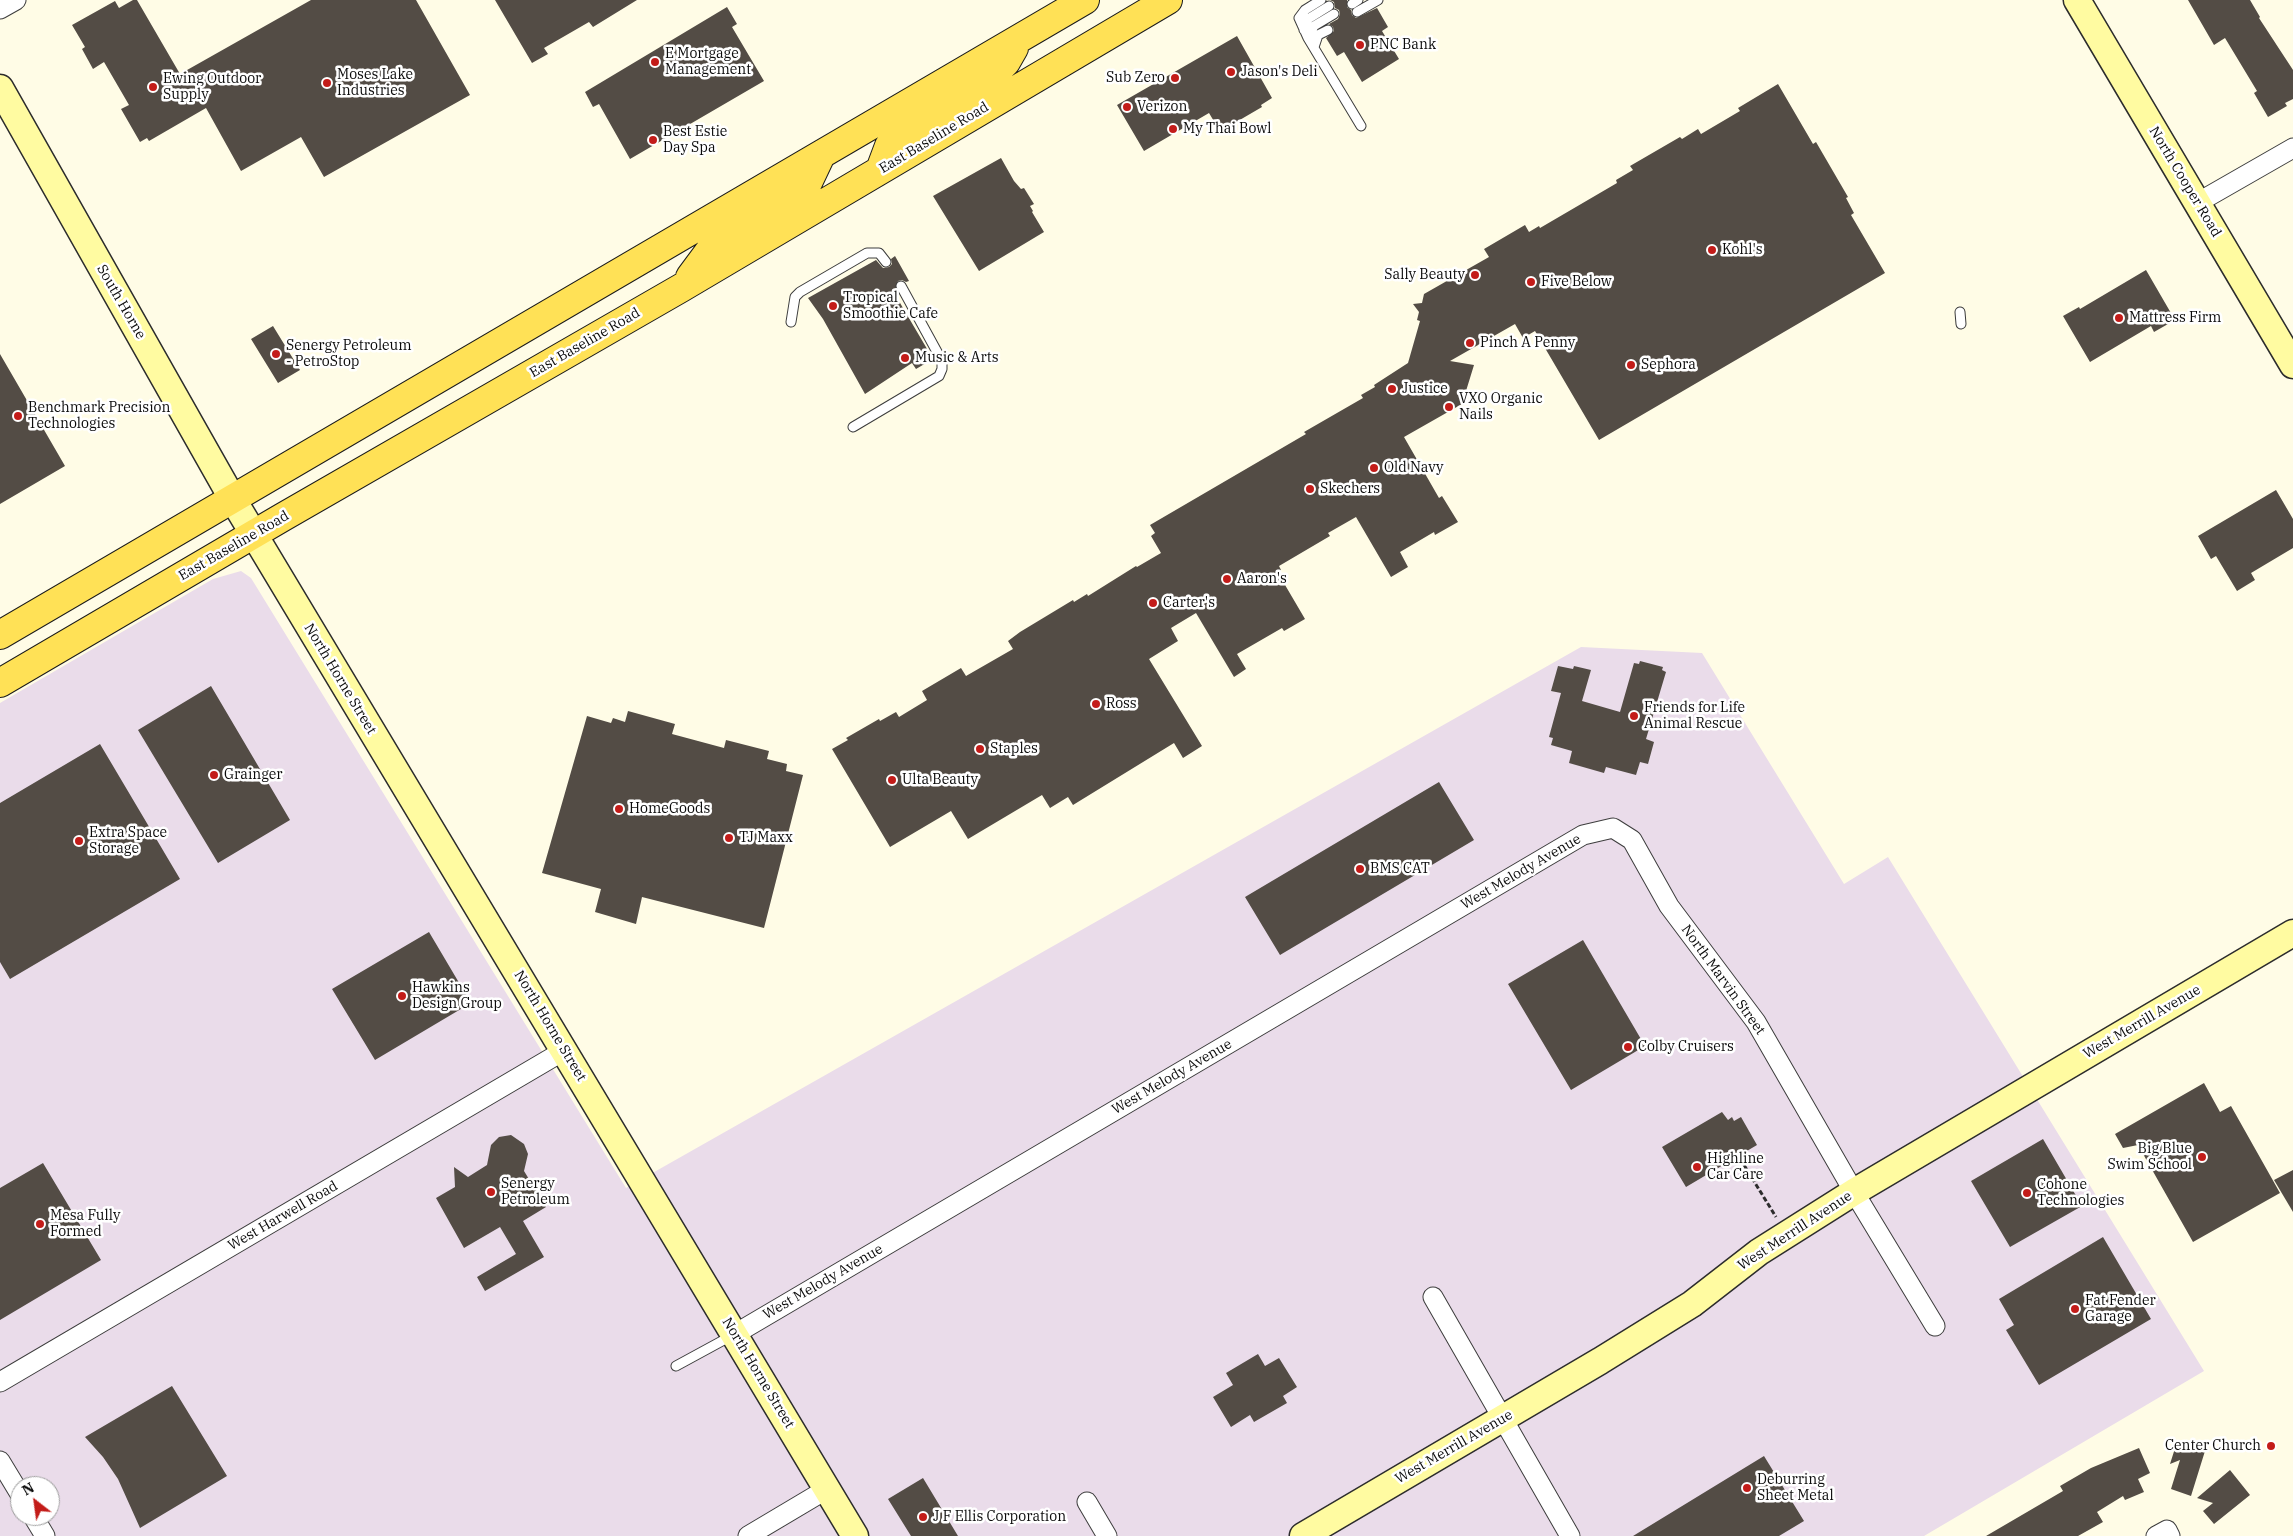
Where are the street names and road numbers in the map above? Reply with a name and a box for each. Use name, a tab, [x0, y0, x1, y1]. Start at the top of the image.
street label: East Baseline Road	[876, 99, 992, 177]
street label: North Cooper Road	[2145, 124, 2225, 240]
street label: South Horne	[93, 262, 149, 342]
street label: East Baseline Road	[527, 305, 643, 381]
street label: East Baseline Road	[176, 508, 292, 584]
street label: North Horne Street	[300, 621, 380, 737]
street label: West Melody Avenue	[1458, 831, 1584, 913]
street label: North Marvin Street	[1677, 922, 1769, 1038]
street label: North Horne Street	[510, 968, 590, 1084]
street label: West Merrill Avenue	[2080, 982, 2204, 1062]
street label: West Melody Avenue	[1109, 1036, 1235, 1118]
street label: West Harwell Road	[225, 1178, 341, 1254]
street label: West Merrill Avenue	[1735, 1188, 1855, 1274]
street label: West Melody Avenue	[760, 1241, 886, 1323]
street label: North Horne Street	[718, 1315, 798, 1431]
street label: West Merrill Avenue	[1392, 1407, 1516, 1487]

